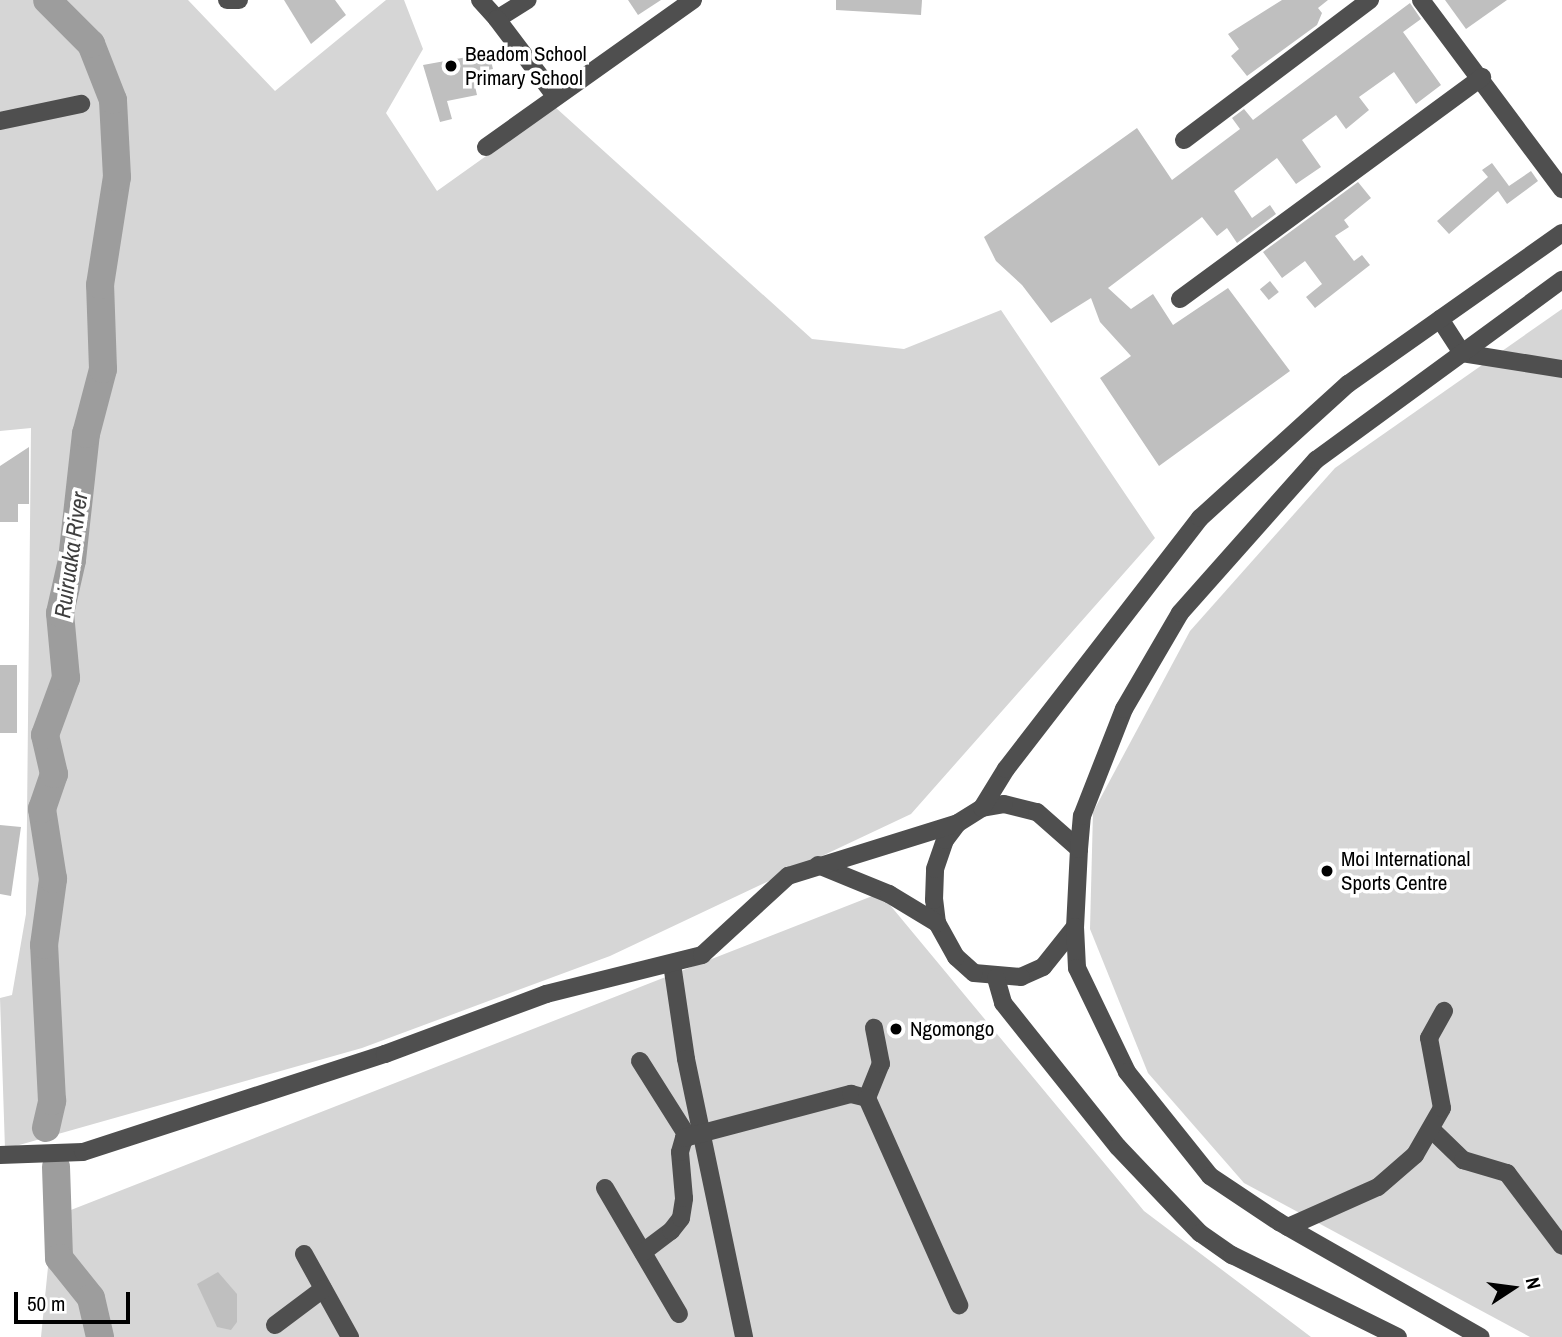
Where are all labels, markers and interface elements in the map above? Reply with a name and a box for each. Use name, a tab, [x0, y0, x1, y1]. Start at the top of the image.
place label: Beadom School Primary School	[465, 41, 587, 91]
marker: Beadom School Primary School	[443, 58, 459, 74]
water label: Ruiruaka River	[49, 490, 93, 620]
place label: Moi International Sports Centre	[1341, 846, 1470, 896]
marker: Moi International Sports Centre	[1319, 863, 1335, 879]
place label: Ngomongo	[910, 1016, 994, 1042]
marker: Ngomongo	[888, 1021, 904, 1037]
north arrow	[1478, 1253, 1548, 1323]
text: N	[1520, 1275, 1547, 1292]
scale bar	[18, 1278, 133, 1322]
text: 50 m	[27, 1289, 65, 1318]

